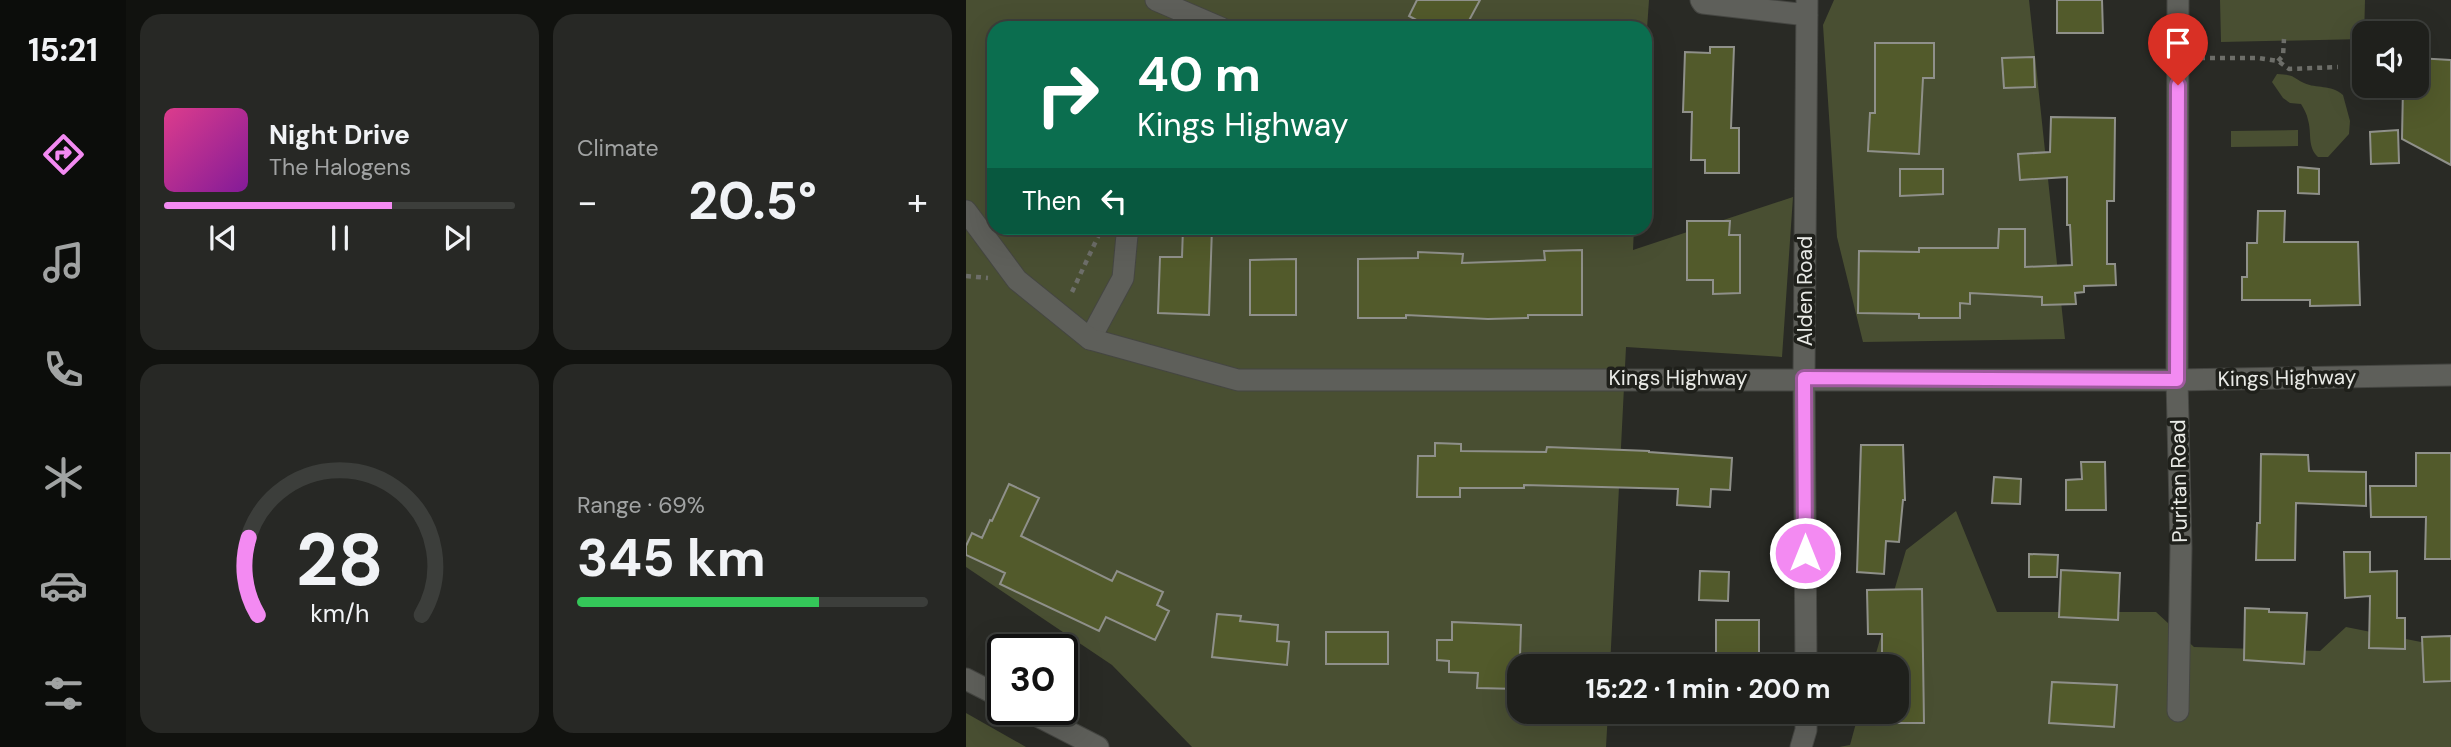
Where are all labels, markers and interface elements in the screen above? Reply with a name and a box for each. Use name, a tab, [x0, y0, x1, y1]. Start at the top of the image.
pin	[2148, 13, 2208, 85]
map controls	[2352, 21, 2429, 98]
button: sound	[2352, 21, 2429, 98]
icon: arrive	[2159, 24, 2197, 62]
text: 15:21	[28, 29, 98, 71]
text: 40 m	[1137, 42, 1261, 106]
icon: right	[1022, 49, 1113, 140]
text: Kings Highway	[1137, 104, 1348, 146]
text: Night Drive	[269, 118, 410, 152]
icon: directions	[39, 130, 88, 179]
text: Climate	[577, 133, 659, 163]
text: The Halogens	[269, 152, 411, 182]
text: 20.5°	[688, 167, 817, 235]
text: −	[577, 177, 598, 227]
text: +	[907, 177, 928, 227]
icon: left	[1095, 182, 1133, 220]
text: Then	[1022, 184, 1081, 218]
icon: previous	[204, 219, 242, 257]
icon: pause	[321, 219, 359, 257]
icon: next	[438, 219, 476, 257]
street label: Alden Road	[1791, 236, 1819, 346]
icon: music	[39, 238, 88, 287]
icon: phone	[39, 345, 88, 394]
street label: Kings Highway	[2217, 363, 2357, 393]
street label: Kings Highway	[1609, 364, 1748, 392]
street label: Puritan Road	[2164, 419, 2194, 543]
icon: climate	[39, 453, 88, 502]
text: Range · 69%	[577, 490, 705, 520]
text: 28	[296, 513, 383, 608]
position arrow	[1768, 516, 1842, 590]
text: 345 km	[577, 524, 766, 592]
icon: car	[39, 561, 88, 610]
text: km/h	[310, 596, 369, 629]
speed limit sign: 30	[987, 634, 1078, 725]
icon: filters	[39, 669, 88, 718]
text: 15:22 · 1 min · 200 m	[1585, 672, 1831, 706]

